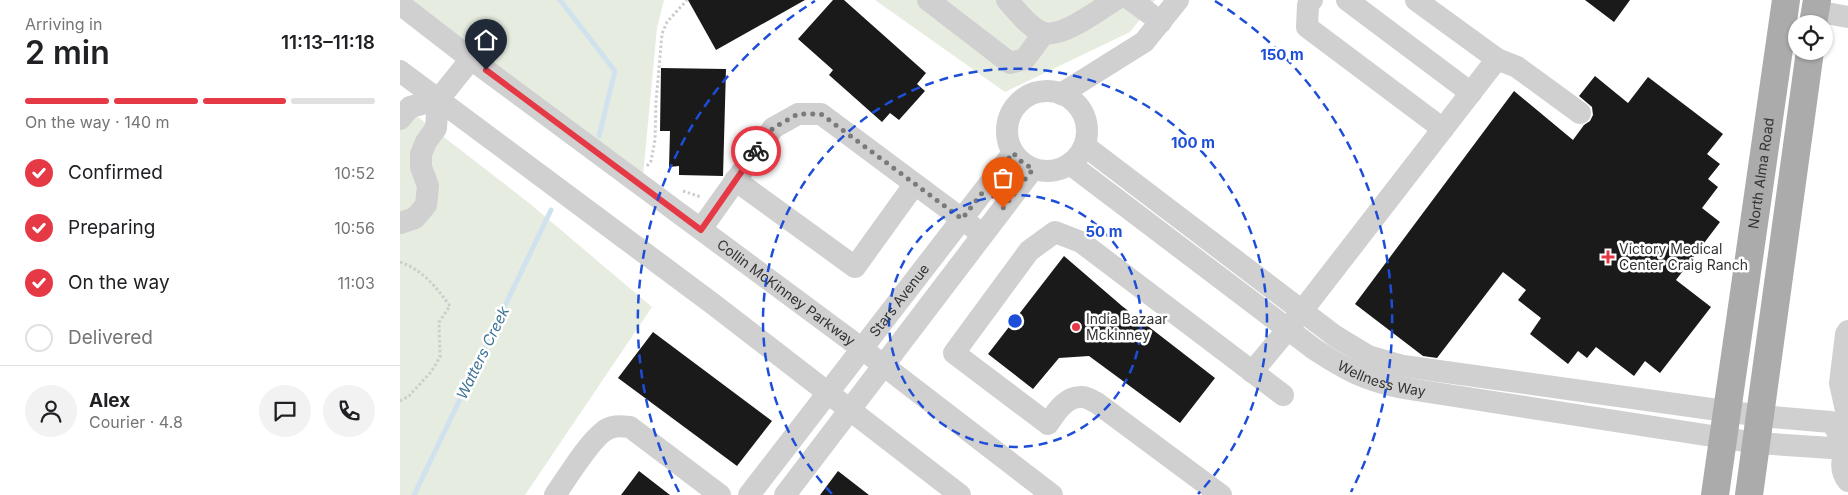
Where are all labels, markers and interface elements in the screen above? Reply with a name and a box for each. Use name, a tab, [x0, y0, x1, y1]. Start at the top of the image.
text: Arriving in	[25, 14, 102, 34]
map controls	[1788, 15, 1833, 60]
button: locate	[1788, 15, 1833, 60]
pin	[465, 19, 507, 70]
icon: home	[472, 26, 500, 54]
text: 11:13–11:18	[281, 31, 375, 54]
text: 2 min	[25, 33, 110, 72]
text: 150 m	[1260, 45, 1304, 64]
text: On the way · 140 m	[25, 112, 170, 132]
street label: North Alma Road	[1744, 116, 1777, 230]
courier	[731, 126, 781, 176]
text: 100 m	[1171, 133, 1215, 152]
icon: bike	[742, 137, 770, 165]
pin	[982, 157, 1024, 208]
icon: check	[25, 159, 53, 187]
text: Confirmed	[68, 161, 163, 184]
text: 10:52	[334, 163, 375, 183]
icon: bag	[989, 164, 1017, 192]
icon: check	[25, 214, 53, 242]
text: Preparing	[68, 216, 155, 239]
text: 10:56	[334, 218, 375, 238]
text: 50 m	[1086, 222, 1122, 241]
street label: Collin McKinney Parkway	[714, 235, 859, 349]
place label: Victory Medical Center Craig Ranch	[1619, 240, 1748, 273]
marker: Victory Medical Center Craig Ranch	[1601, 250, 1615, 264]
street label: Stars Avenue	[866, 260, 932, 340]
icon: check	[25, 269, 53, 297]
text: On the way	[68, 271, 170, 294]
text: 11:03	[337, 273, 375, 293]
water label: Watters Creek	[452, 303, 514, 402]
place label: India Bazaar Mckinney	[1086, 310, 1168, 343]
centre of rings	[1006, 312, 1024, 330]
marker: India Bazaar Mckinney	[1070, 321, 1082, 333]
text: Delivered	[68, 326, 153, 349]
street label: Wellness Way	[1335, 356, 1427, 399]
button: person	[25, 385, 77, 437]
button: chat	[259, 385, 311, 437]
button: phone	[323, 385, 375, 437]
text: Alex	[89, 389, 130, 412]
text: Courier · 4.8	[89, 412, 183, 432]

